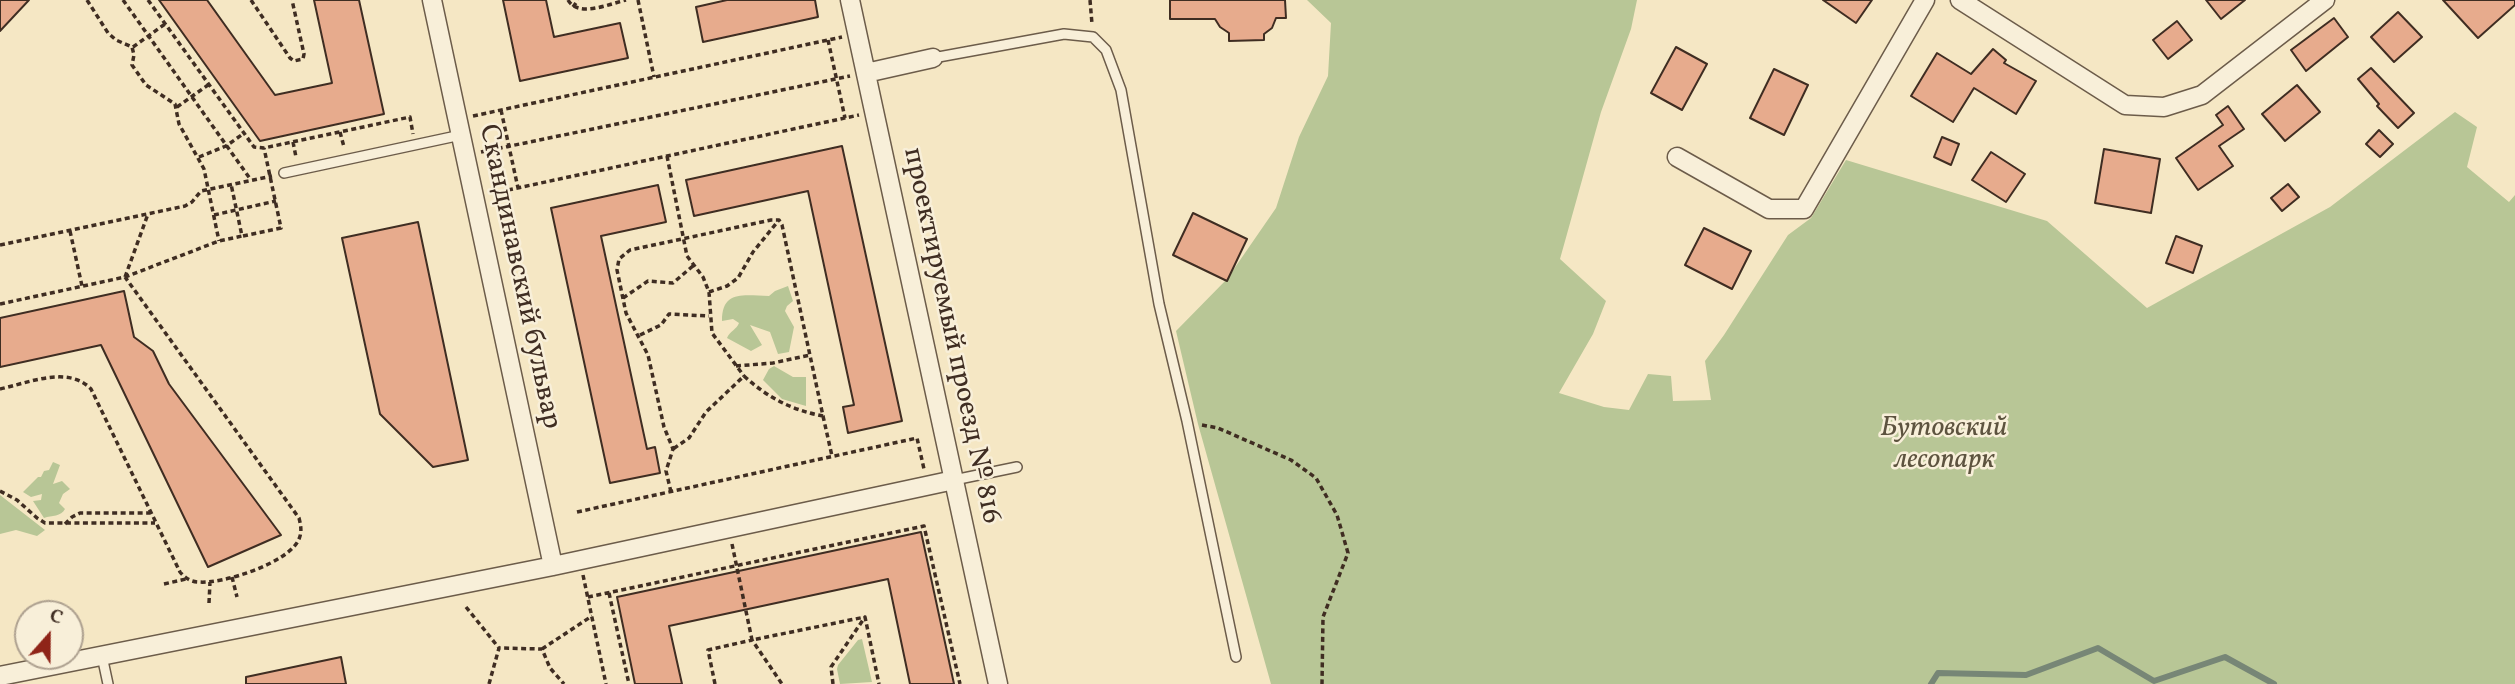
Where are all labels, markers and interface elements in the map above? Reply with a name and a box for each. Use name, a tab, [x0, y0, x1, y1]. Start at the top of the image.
street label: Скандинавский бульвар	[469, 122, 567, 432]
street label: проектируемый проезд № 816	[894, 145, 1006, 527]
park label: Бутовский лесопарк	[1881, 413, 2007, 479]
north arrow	[14, 600, 84, 670]
text: С	[45, 603, 66, 632]

